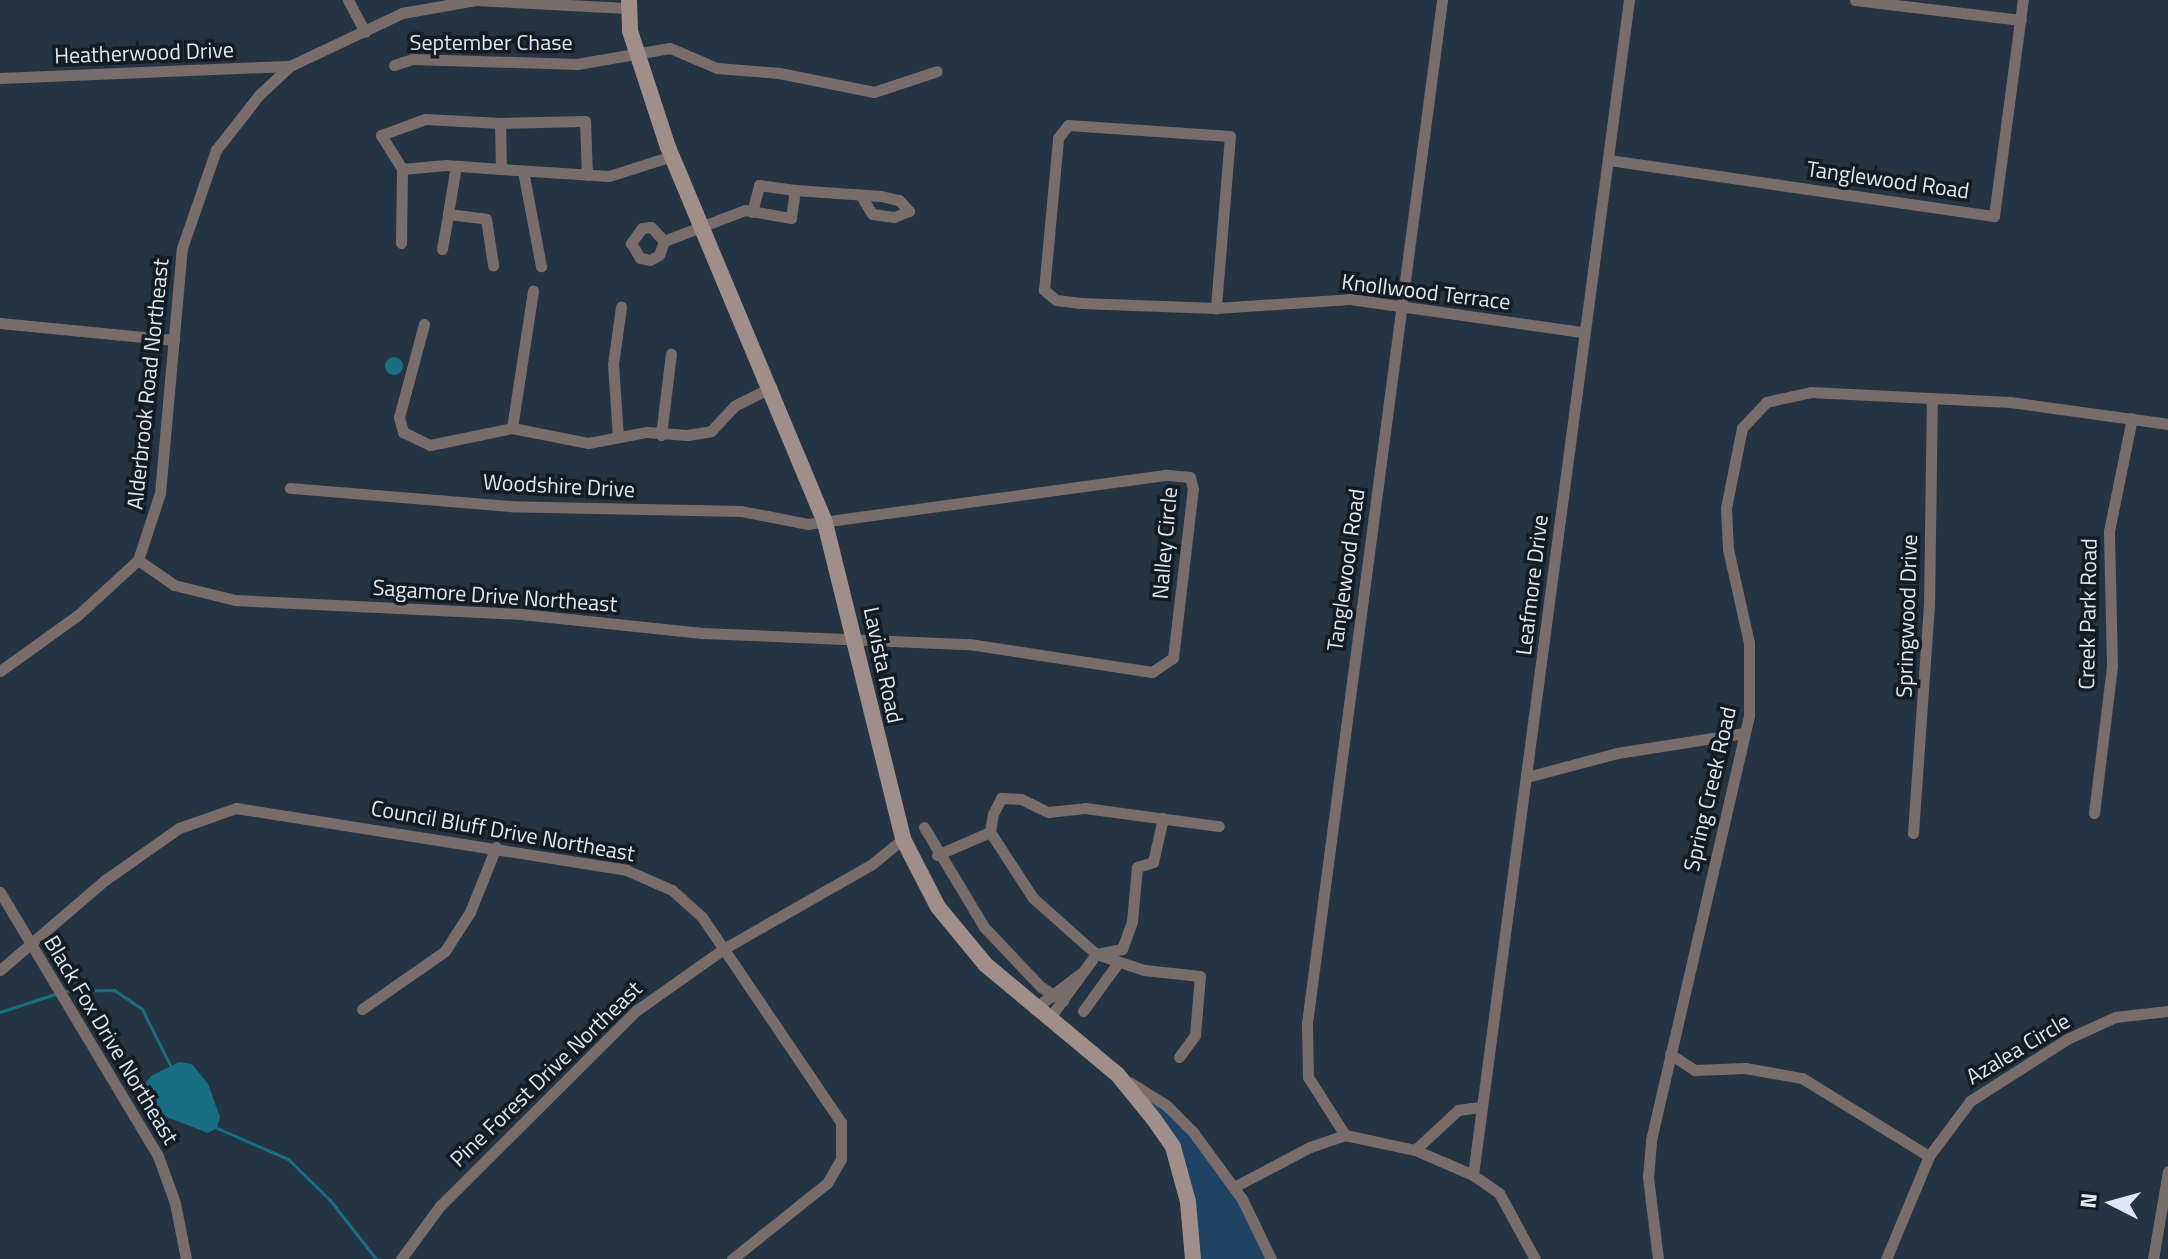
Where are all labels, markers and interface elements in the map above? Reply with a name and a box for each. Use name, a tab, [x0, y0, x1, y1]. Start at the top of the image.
street label: September Chase	[409, 30, 573, 56]
street label: Heatherwood Drive	[54, 37, 234, 69]
street label: Tanglewood Road	[1805, 156, 1971, 204]
street label: Alderbrook Road Northeast	[122, 257, 174, 511]
street label: Knollwood Terrace	[1340, 269, 1512, 315]
street label: Woodshire Drive	[482, 469, 636, 503]
street label: Nalley Circle	[1147, 486, 1183, 600]
street label: Tanglewood Road	[1322, 487, 1370, 653]
street label: Leafmore Drive	[1510, 513, 1554, 657]
street label: Springwood Drive	[1891, 534, 1923, 698]
street label: Creek Park Road	[2073, 538, 2103, 690]
street label: Sagamore Drive Northeast	[372, 574, 618, 618]
street label: Lavista Road	[858, 604, 908, 726]
street label: Spring Creek Road	[1678, 704, 1742, 874]
street label: Council Bluff Drive Northeast	[369, 795, 637, 867]
street label: Black Fox Drive Northeast	[38, 931, 184, 1149]
street label: Pine Forest Drive Northeast	[445, 975, 647, 1173]
street label: Azalea Circle	[1961, 1008, 2075, 1090]
north arrow	[2072, 1163, 2152, 1243]
text: N	[2070, 1191, 2106, 1210]

